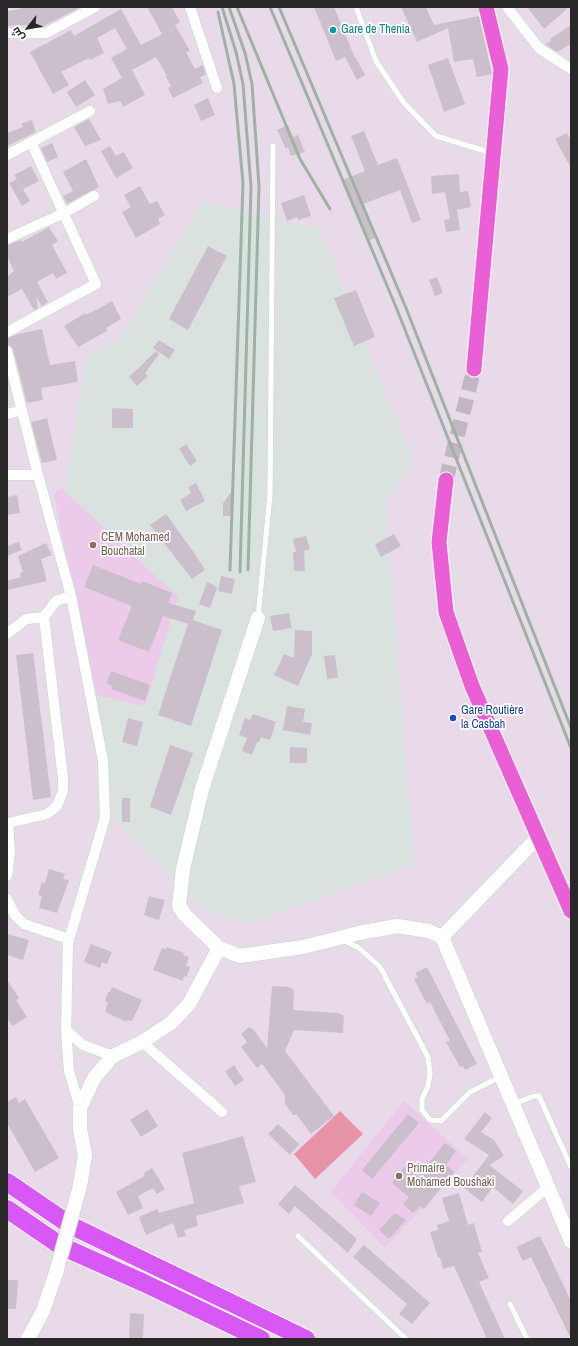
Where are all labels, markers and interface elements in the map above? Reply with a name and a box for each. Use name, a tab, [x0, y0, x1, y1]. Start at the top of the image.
north arrow	[8, 8, 48, 48]
place label: Gare de Thenia	[341, 23, 410, 37]
text: ش	[8, 25, 27, 44]
marker: Gare de Thenia	[328, 25, 338, 35]
place label: CEM Mohamed Bouchatal	[101, 531, 169, 559]
marker: CEM Mohamed Bouchatal	[88, 540, 98, 550]
place label: Gare Routière la Casbah	[461, 704, 523, 732]
marker: Gare Routière la Casbah	[448, 713, 458, 723]
place label: Primaire Mohamed Boushaki	[407, 1162, 495, 1190]
marker: Primaire Mohamed Boushaki	[394, 1171, 404, 1181]

